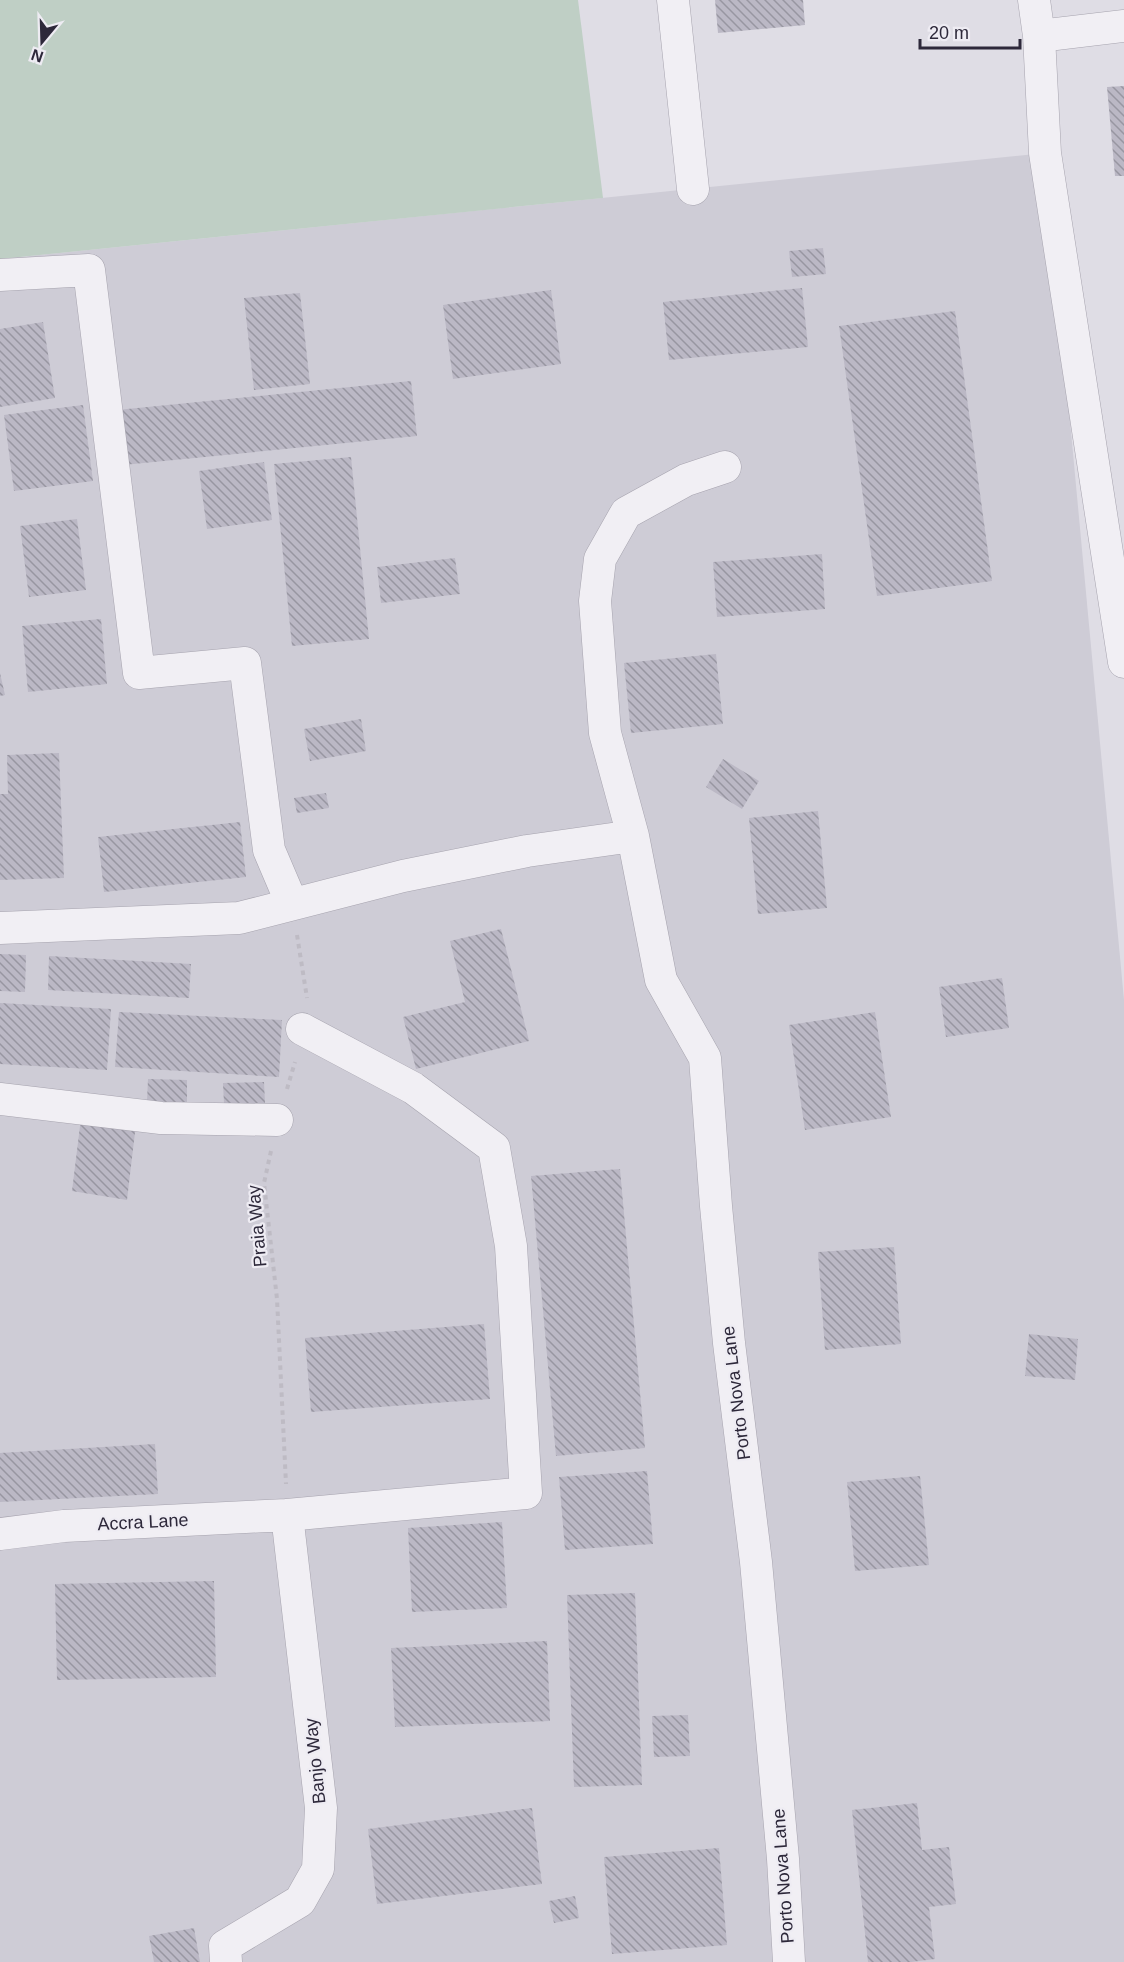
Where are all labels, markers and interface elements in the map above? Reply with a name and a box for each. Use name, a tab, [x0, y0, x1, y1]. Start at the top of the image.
north arrow	[12, 12, 72, 72]
scale bar	[920, 12, 1020, 50]
text: 20 m	[929, 23, 969, 43]
text: N	[29, 46, 46, 66]
street label: Praia Way	[243, 1184, 271, 1268]
street label: Porto Nova Lane	[718, 1325, 754, 1461]
street label: Accra Lane	[97, 1510, 189, 1534]
street label: Banjo Way	[301, 1717, 329, 1805]
street label: Porto Nova Lane	[768, 1808, 798, 1944]

